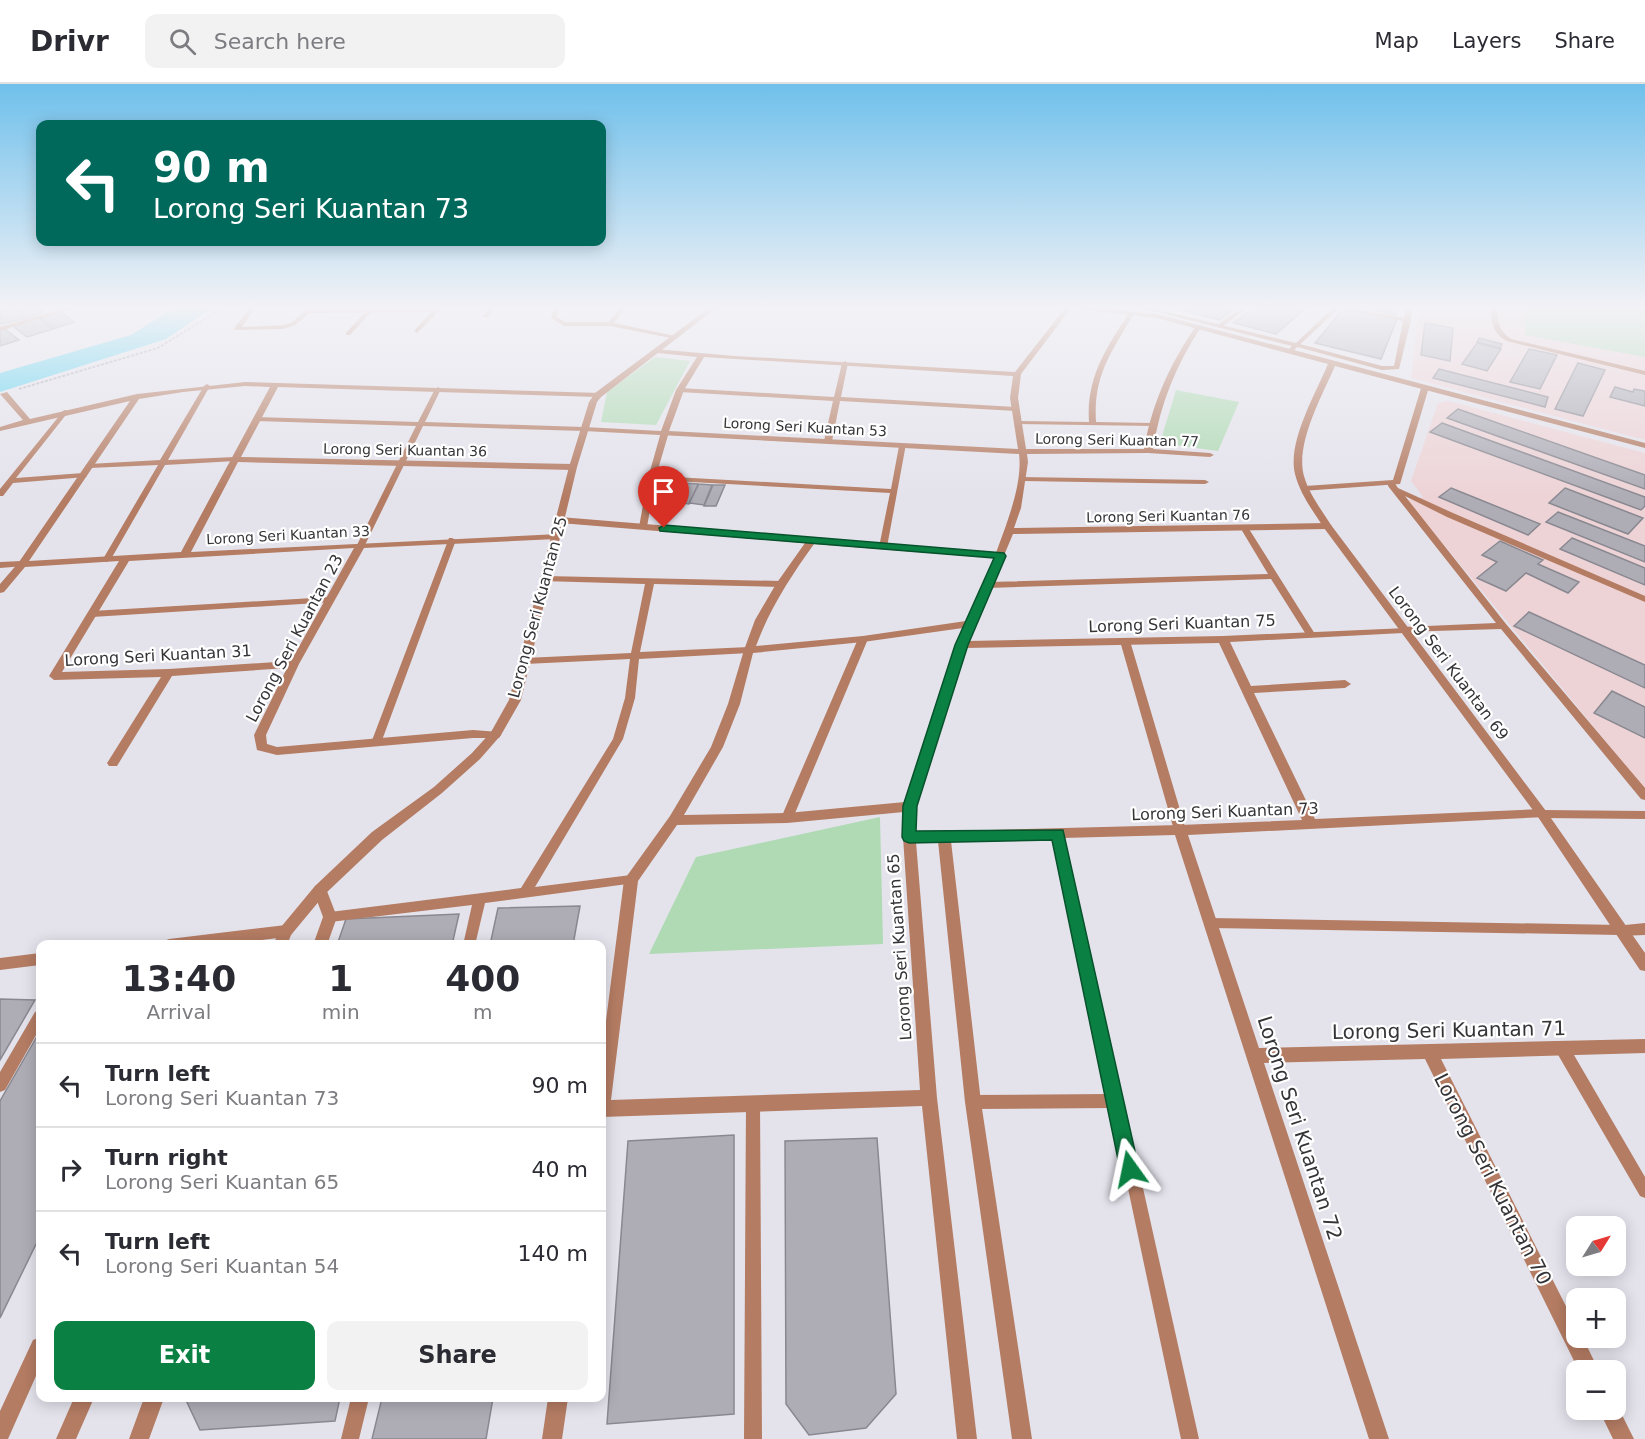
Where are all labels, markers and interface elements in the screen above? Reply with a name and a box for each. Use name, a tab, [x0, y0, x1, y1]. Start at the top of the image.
search box	[145, 14, 565, 68]
text: Drivr	[30, 25, 109, 58]
icon: search	[166, 25, 199, 58]
text: Search here	[214, 29, 346, 54]
text: Map	[1375, 29, 1419, 53]
text: Layers	[1452, 29, 1521, 53]
text: Share	[1554, 29, 1615, 53]
text: 90 m	[153, 143, 270, 192]
icon: left	[54, 144, 132, 222]
text: Lorong Seri Kuantan 73	[153, 193, 469, 224]
street label: Lorong Seri Kuantan 53	[723, 415, 887, 439]
street label: Lorong Seri Kuantan 77	[1035, 431, 1199, 449]
street label: Lorong Seri Kuantan 36	[323, 441, 487, 459]
pin	[638, 466, 689, 528]
icon: arrive	[647, 475, 680, 508]
street label: Lorong Seri Kuantan 76	[1086, 507, 1250, 525]
street label: Lorong Seri Kuantan 25	[504, 514, 571, 700]
street label: Lorong Seri Kuantan 33	[206, 523, 370, 547]
street label: Lorong Seri Kuantan 23	[242, 551, 347, 725]
street label: Lorong Seri Kuantan 69	[1385, 583, 1513, 744]
street label: Lorong Seri Kuantan 75	[1088, 611, 1276, 636]
street label: Lorong Seri Kuantan 31	[64, 641, 252, 670]
street label: Lorong Seri Kuantan 73	[1131, 799, 1319, 824]
street label: Lorong Seri Kuantan 65	[883, 853, 916, 1041]
text: 13:40	[122, 958, 236, 999]
text: 1	[328, 958, 353, 999]
text: 400	[445, 958, 520, 999]
text: Arrival	[146, 1000, 211, 1024]
text: min	[322, 1000, 360, 1024]
text: m	[473, 1000, 493, 1024]
street label: Lorong Seri Kuantan 72	[1252, 1013, 1348, 1243]
street label: Lorong Seri Kuantan 71	[1332, 1016, 1566, 1044]
text: Turn left	[105, 1061, 210, 1086]
icon: left	[54, 1069, 87, 1102]
street label: Lorong Seri Kuantan 70	[1429, 1069, 1557, 1289]
text: 90 m	[532, 1073, 588, 1098]
text: Lorong Seri Kuantan 73	[105, 1086, 339, 1110]
position arrow	[1098, 1137, 1162, 1201]
text: Turn right	[105, 1145, 228, 1170]
icon: right	[54, 1153, 87, 1186]
text: 40 m	[532, 1157, 588, 1182]
text: Lorong Seri Kuantan 65	[105, 1170, 339, 1194]
north arrow	[1566, 1216, 1626, 1276]
map controls	[1566, 1216, 1626, 1420]
text: Turn left	[105, 1229, 210, 1254]
icon: left	[54, 1237, 87, 1270]
text: 140 m	[518, 1241, 588, 1266]
text: Lorong Seri Kuantan 54	[105, 1254, 339, 1278]
button: +	[1566, 1288, 1626, 1348]
button: Exit	[54, 1321, 315, 1390]
button: Share	[327, 1321, 588, 1390]
button: −	[1566, 1360, 1626, 1420]

